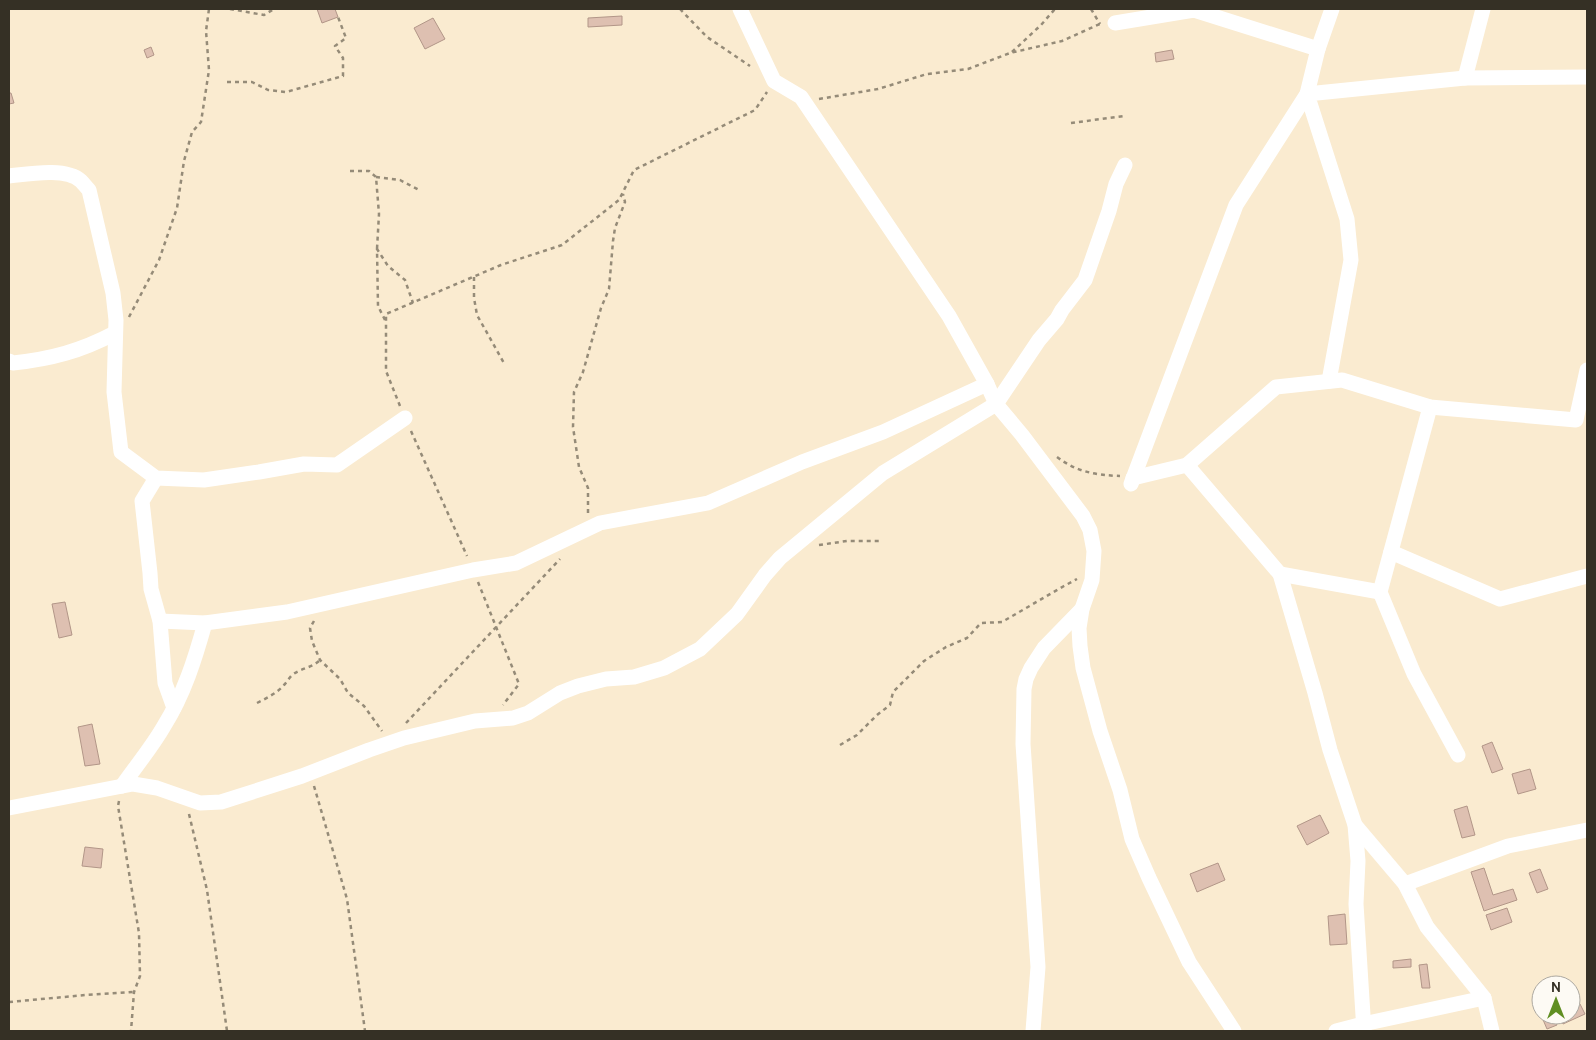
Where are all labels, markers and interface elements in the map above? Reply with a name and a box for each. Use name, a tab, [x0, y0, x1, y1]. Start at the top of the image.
north arrow	[1531, 975, 1581, 1025]
text: N	[1551, 978, 1561, 996]

